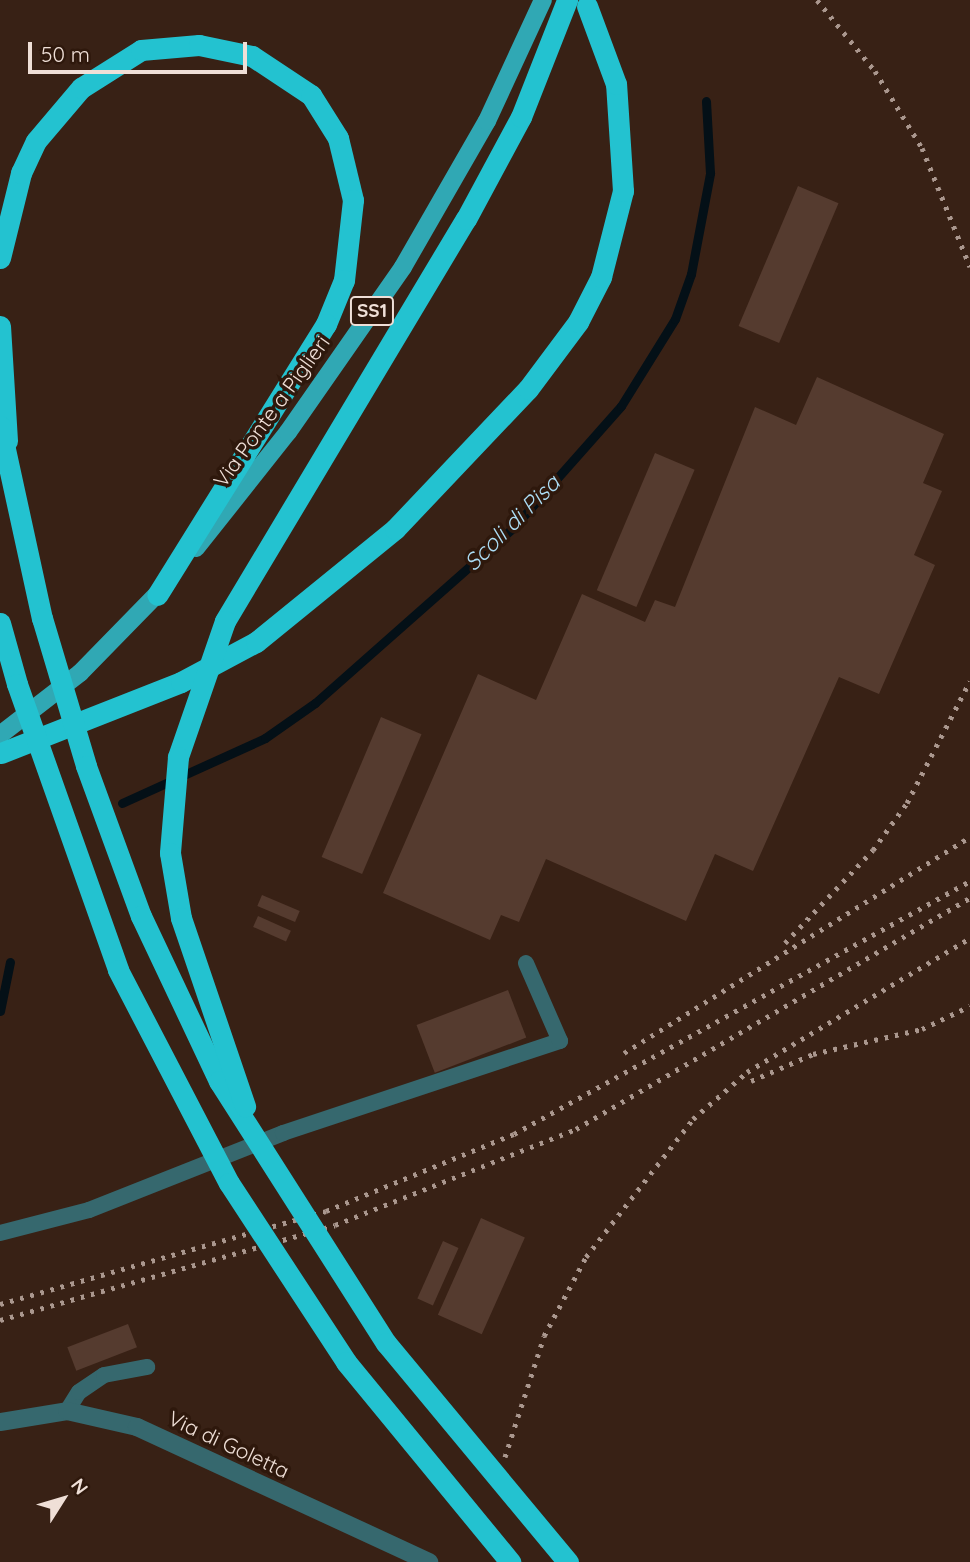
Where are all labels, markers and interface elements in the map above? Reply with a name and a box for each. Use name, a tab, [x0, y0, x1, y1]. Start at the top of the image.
scale bar	[32, 28, 250, 72]
text: 50 m	[41, 41, 90, 67]
road number: SS1	[349, 296, 395, 326]
street label: Via Ponte a Piglieri	[208, 330, 334, 492]
water label: Scoli di Pisa	[458, 469, 566, 577]
street label: Via di Goletta	[164, 1405, 294, 1483]
north arrow	[28, 1464, 98, 1534]
text: N	[66, 1474, 94, 1499]

